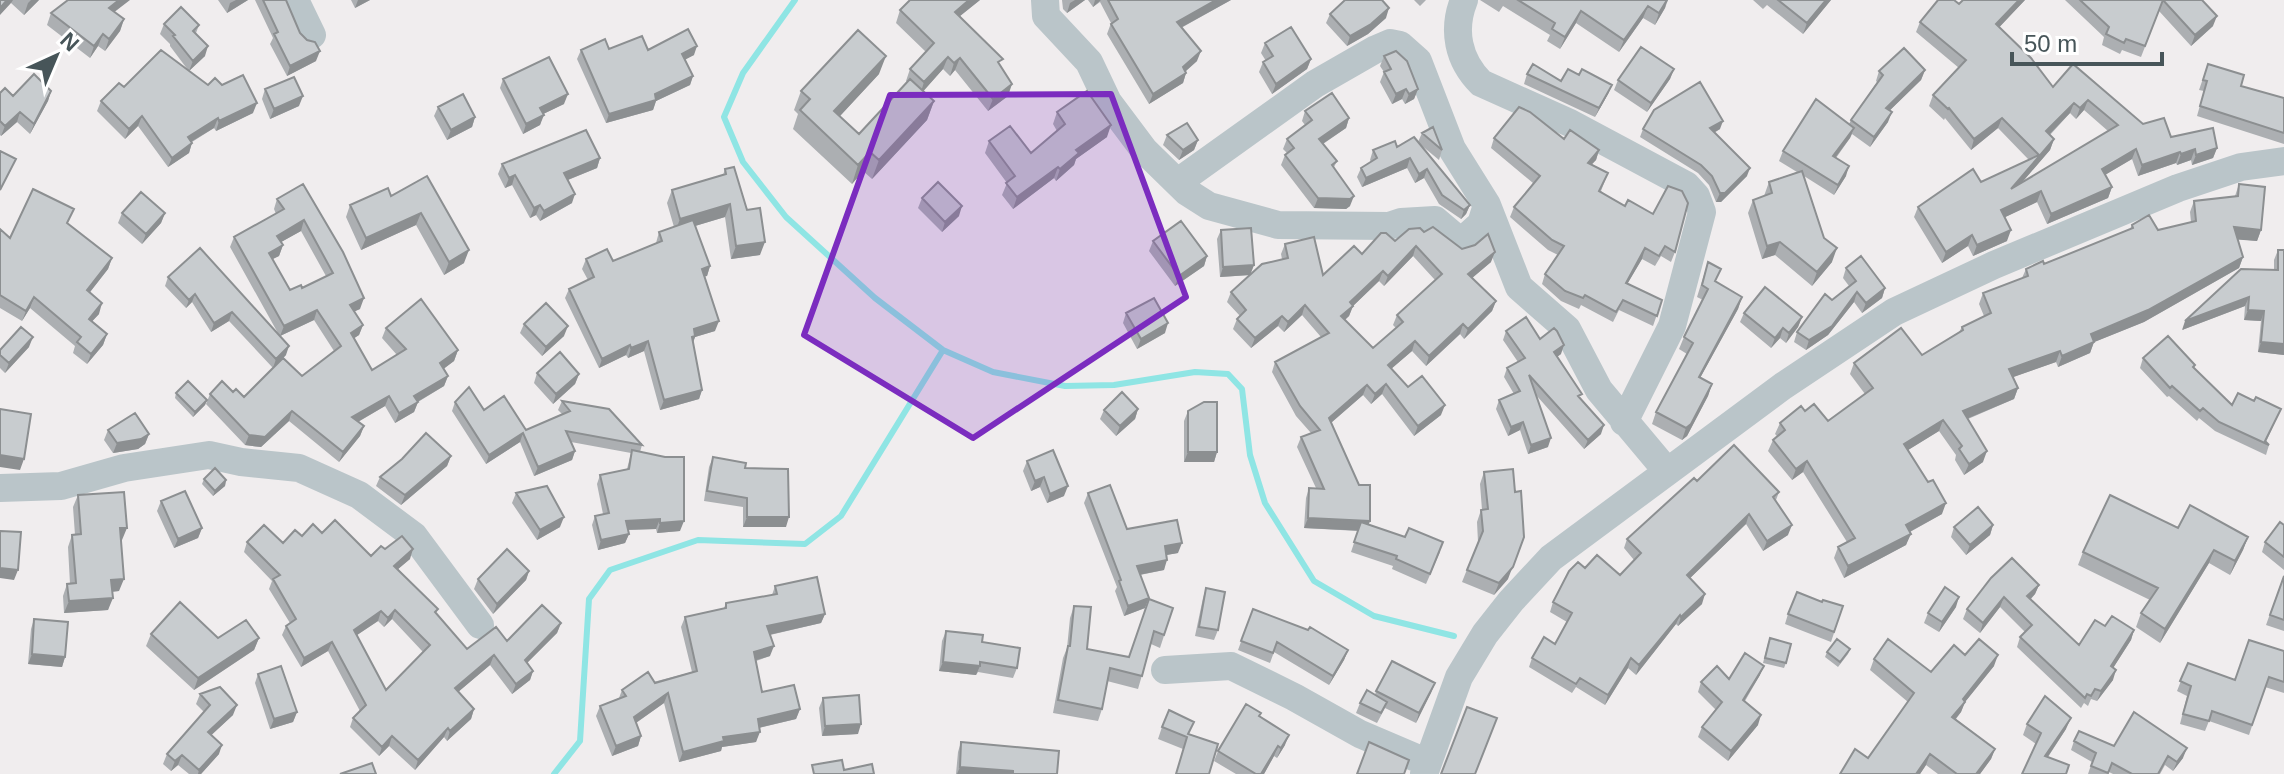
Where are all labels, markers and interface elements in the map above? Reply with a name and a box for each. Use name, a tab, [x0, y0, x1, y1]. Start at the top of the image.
north arrow	[16, 16, 96, 96]
scale bar	[2012, 16, 2162, 66]
text: N	[55, 27, 84, 56]
text: 50 m	[2024, 30, 2077, 57]

